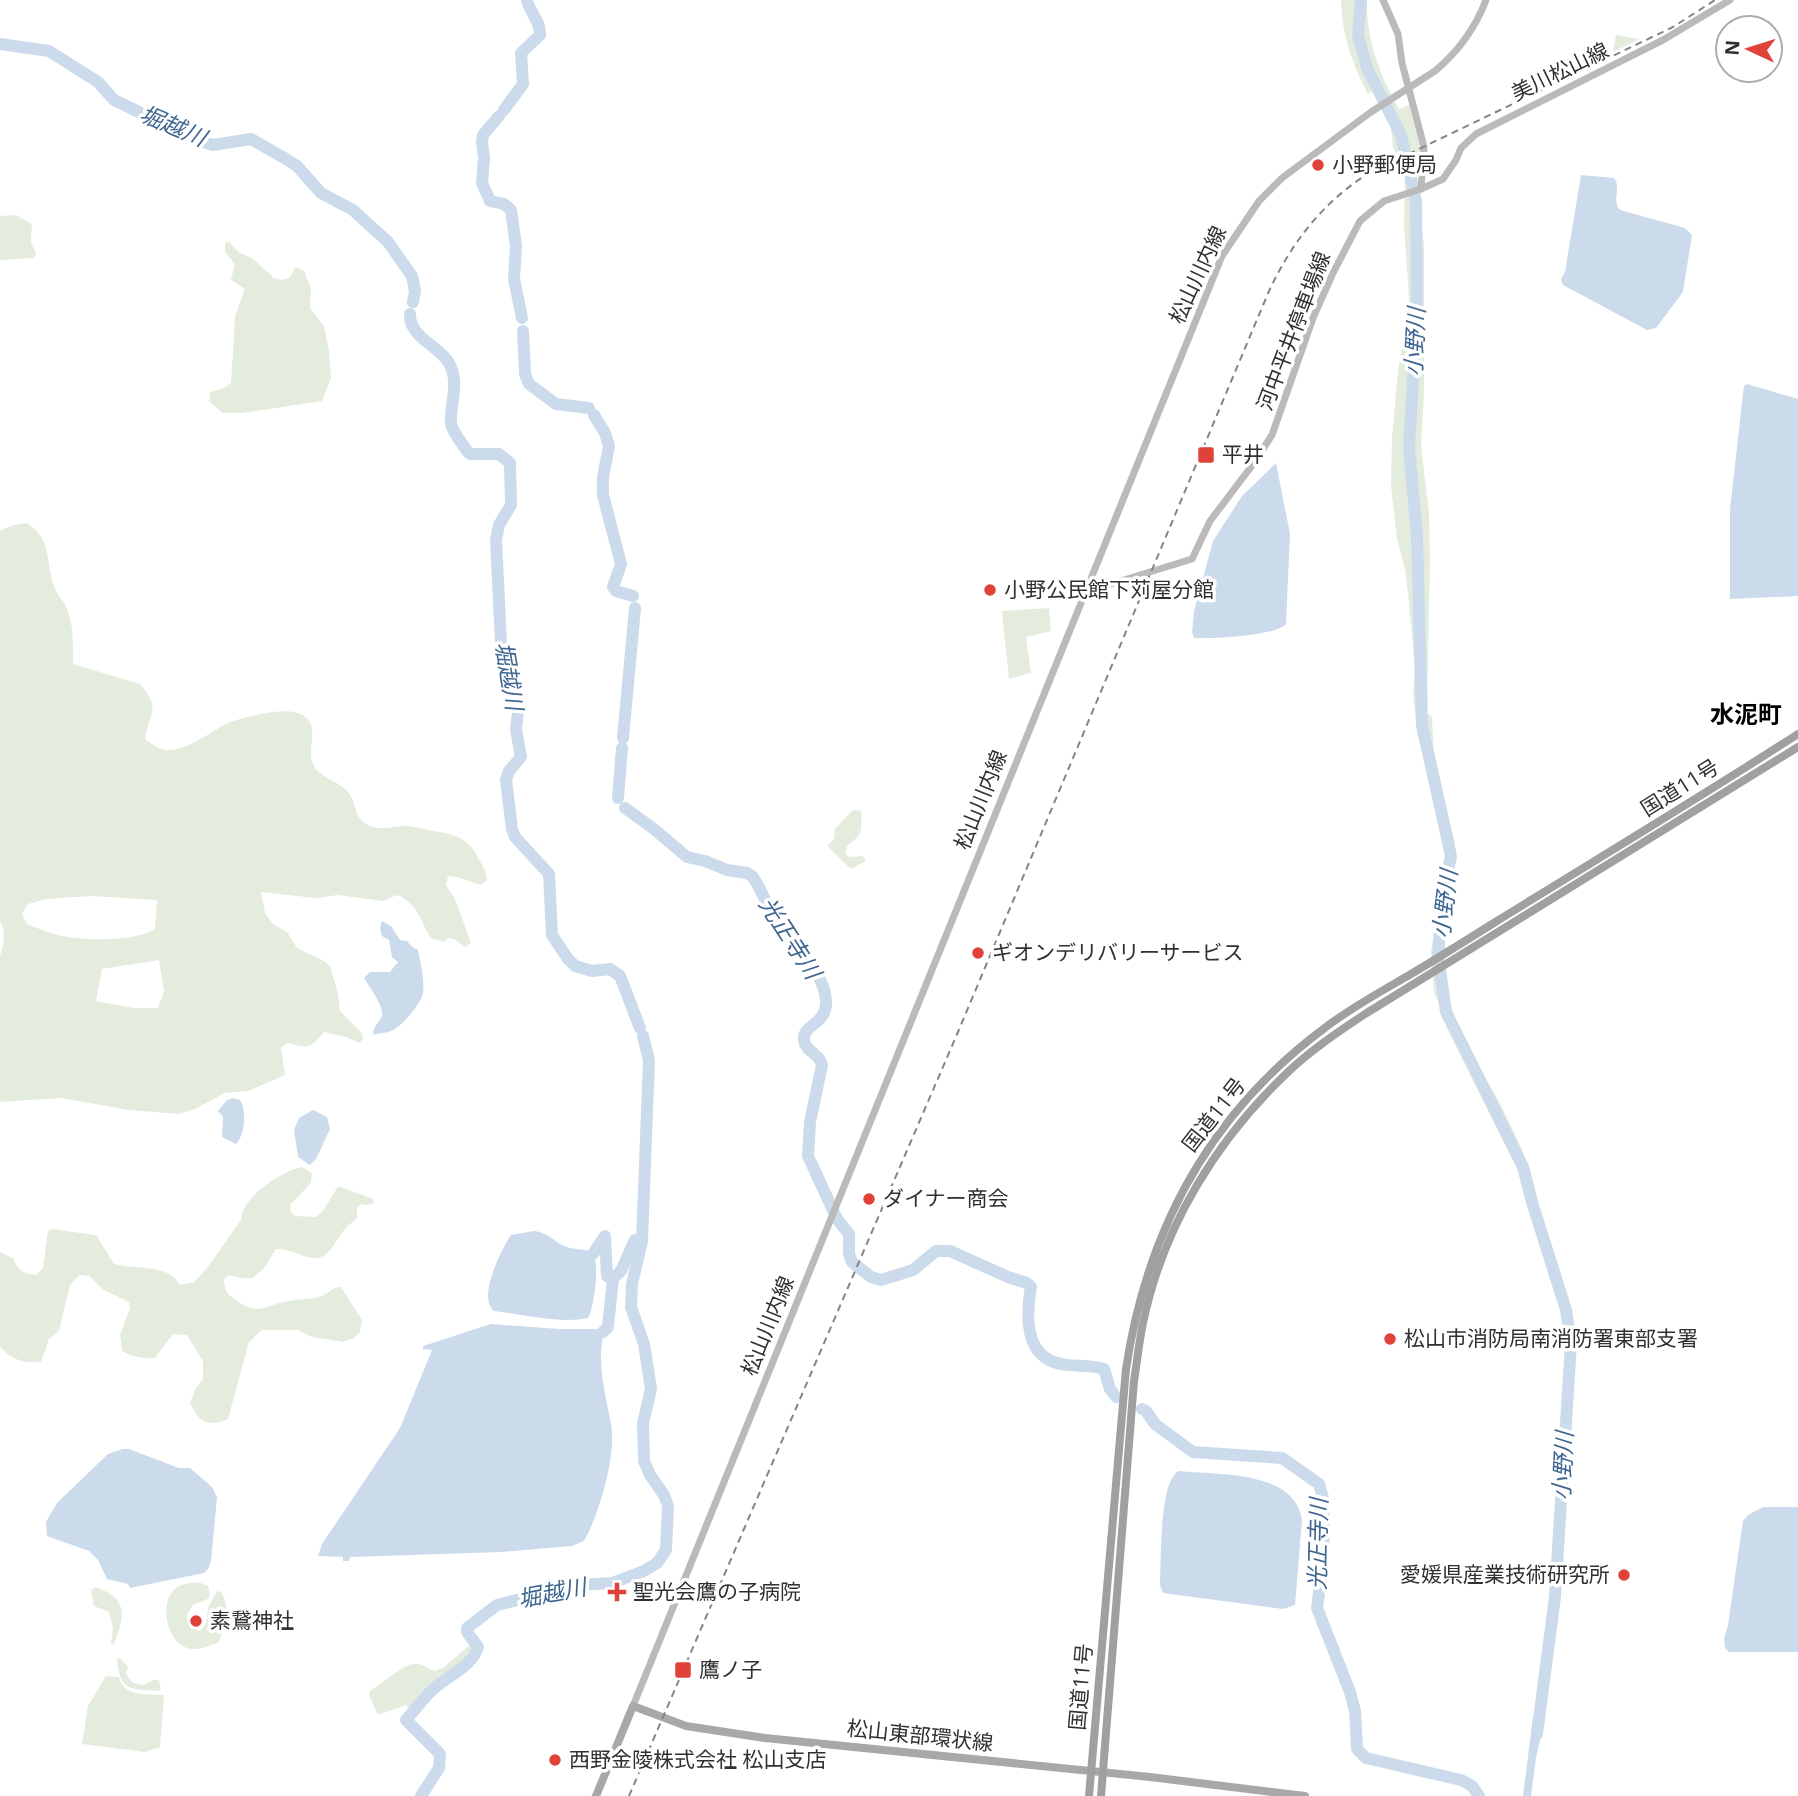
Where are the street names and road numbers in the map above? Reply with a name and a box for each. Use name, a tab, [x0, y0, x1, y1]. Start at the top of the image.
street label: 美川松山線	[1506, 36, 1613, 107]
street label: 松山川内線	[1162, 221, 1232, 328]
street label: 河中平井停車場線	[1250, 247, 1336, 414]
street label: 松山川内線	[947, 746, 1013, 854]
street label: 国道11号	[1635, 752, 1724, 822]
street label: 国道11号	[1175, 1071, 1251, 1157]
street label: 松山川内線	[734, 1272, 800, 1380]
street label: 国道11号	[1062, 1642, 1098, 1731]
street label: 松山東部環状線	[846, 1713, 995, 1757]

